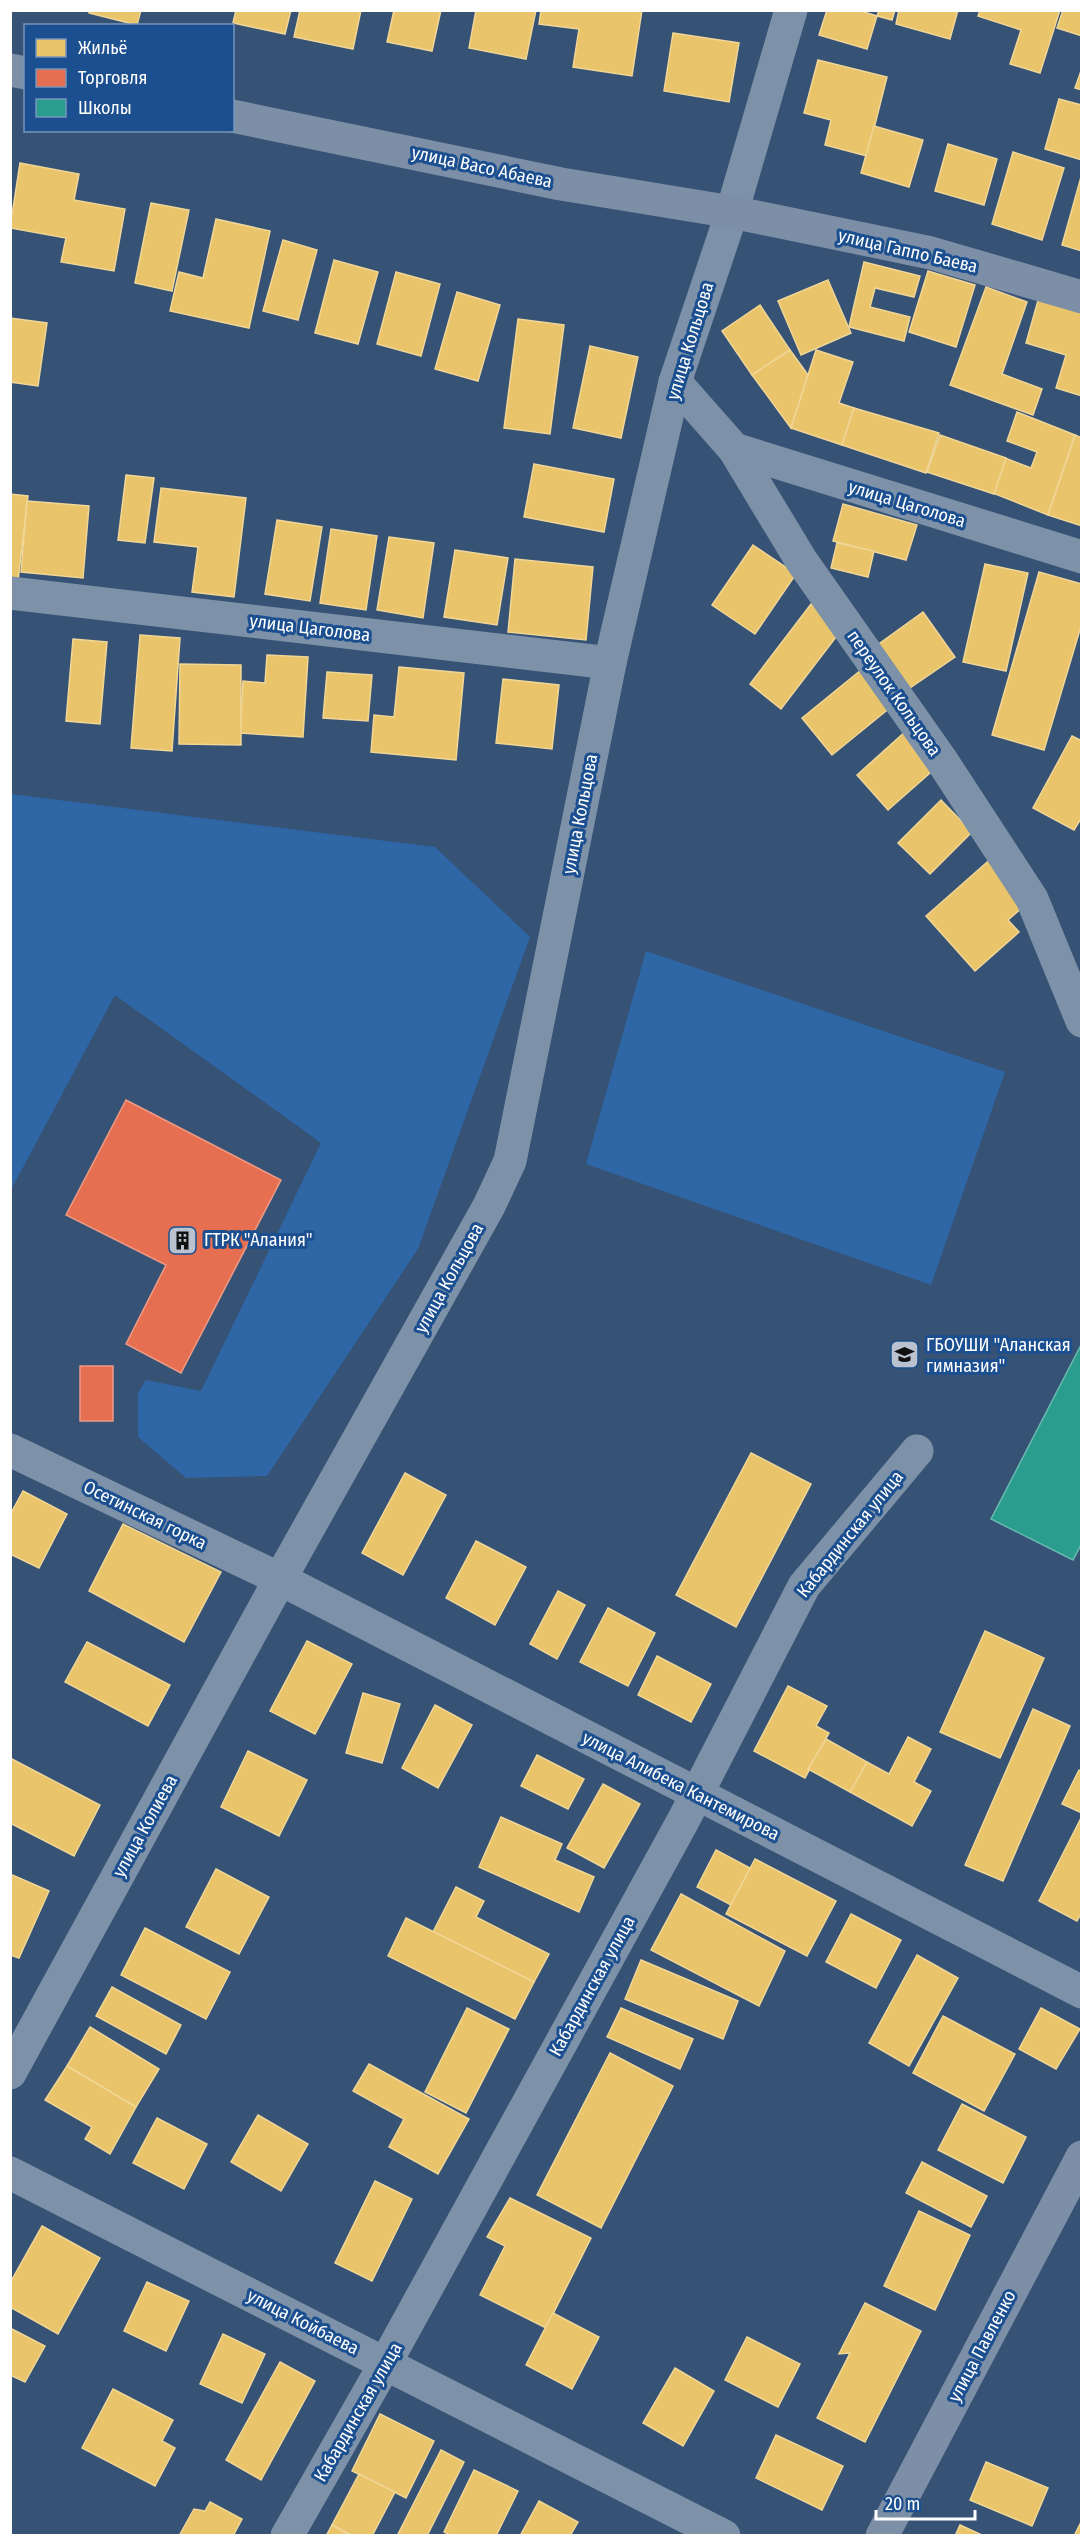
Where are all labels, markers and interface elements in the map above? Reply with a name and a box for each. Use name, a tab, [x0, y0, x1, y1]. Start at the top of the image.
legend	[24, 24, 234, 132]
text: Жильё	[78, 37, 128, 59]
text: Торговля	[78, 67, 147, 89]
text: Школы	[78, 97, 132, 119]
street label: улица Васо Абаева	[410, 141, 554, 193]
street label: улица Гаппо Баева	[836, 224, 980, 278]
street label: улица Кольцова	[662, 279, 718, 403]
street label: улица Цаголова	[846, 476, 968, 532]
street label: улица Цаголова	[249, 610, 372, 646]
street label: переулок Кольцова	[842, 626, 946, 760]
street label: улица Кольцова	[558, 752, 602, 876]
street label: улица Кольцова	[410, 1219, 488, 1337]
building icon: ГТРК "Алания"	[167, 1224, 199, 1256]
place label: ГТРК "Алания"	[204, 1229, 313, 1251]
place label: ГБОУШИ "Аланская гимназия"	[926, 1334, 1071, 1377]
school or university icon: ГБОУШИ "Аланская гимназия"	[889, 1339, 921, 1371]
street label: Кабардинская улица	[792, 1466, 908, 1602]
street label: Осетинская горка	[80, 1476, 210, 1554]
street label: улица Алибека Кантемирова	[579, 1727, 783, 1845]
street label: улица Колиева	[108, 1771, 182, 1881]
street label: Кабардинская улица	[544, 1912, 640, 2060]
street label: улица Койбаева	[243, 2284, 363, 2360]
street label: улица Павленко	[943, 2286, 1021, 2406]
street label: Кабардинская улица	[309, 2338, 407, 2485]
scale bar	[876, 2483, 975, 2521]
text: 20 m	[885, 2493, 920, 2515]

